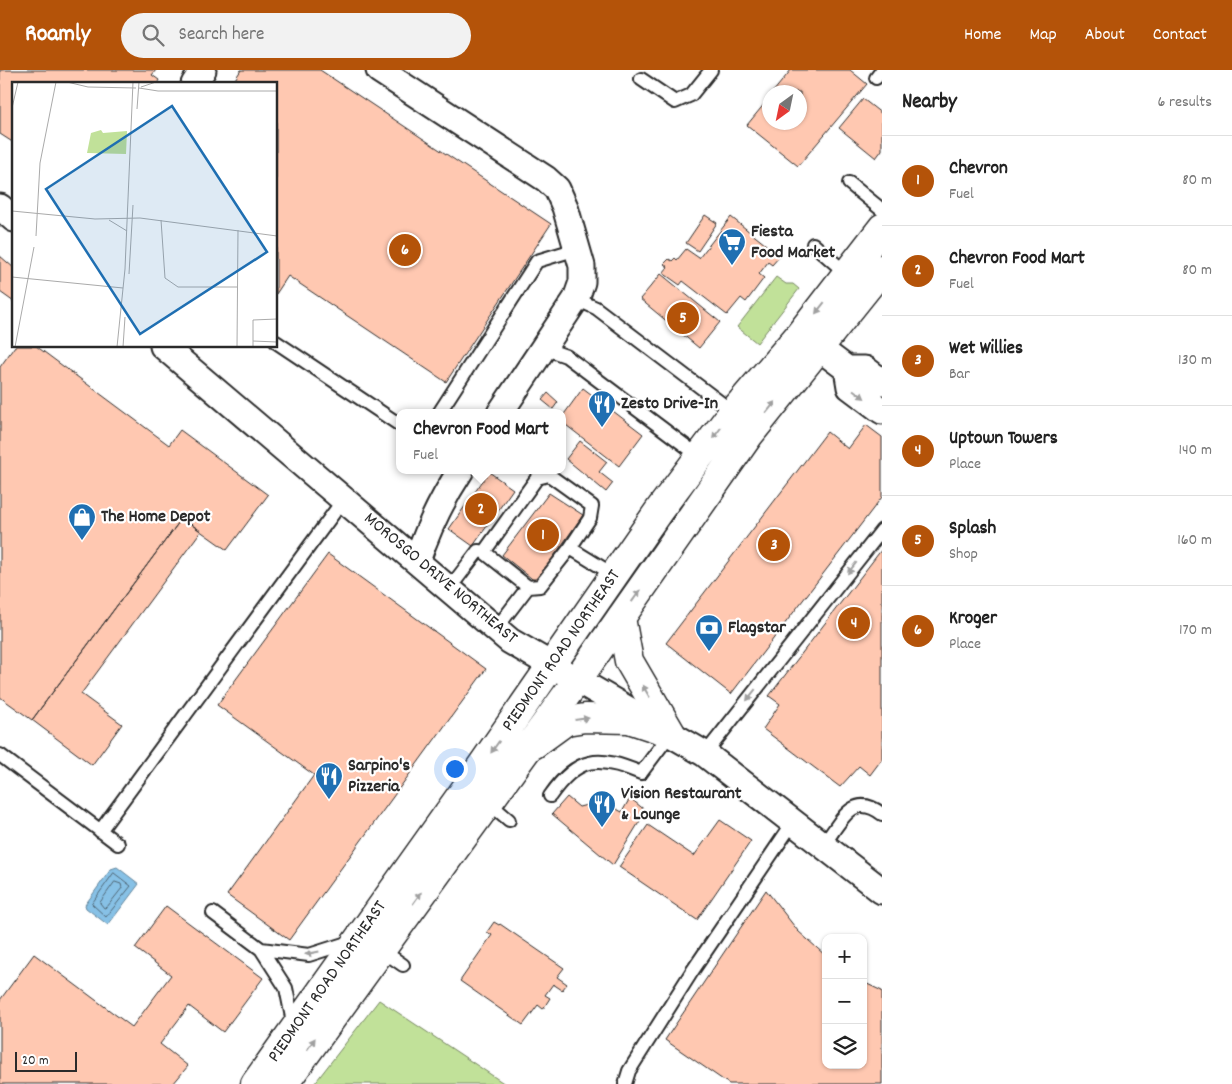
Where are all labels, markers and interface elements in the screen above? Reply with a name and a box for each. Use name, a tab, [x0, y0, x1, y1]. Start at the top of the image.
search box	[121, 13, 471, 58]
text: Roamly	[25, 18, 91, 52]
icon: search	[139, 21, 167, 49]
text: Search here	[179, 22, 264, 49]
text: Home	[964, 23, 1001, 48]
text: Map	[1029, 23, 1057, 48]
text: About	[1085, 23, 1125, 48]
text: Contact	[1153, 23, 1207, 48]
inset map	[12, 82, 278, 348]
north arrow	[762, 85, 807, 130]
text: Nearby	[902, 88, 957, 118]
text: 6 results	[1157, 91, 1212, 114]
text: Chevron	[949, 156, 1008, 183]
text: 1	[916, 169, 920, 192]
text: 80 m	[1182, 169, 1212, 192]
text: Fuel	[949, 183, 974, 206]
place label: Fiesta Food Market	[751, 220, 836, 266]
supermarket icon: Fiesta Food Market	[717, 227, 747, 266]
pin: 6	[389, 231, 421, 269]
text: Chevron Food Mart	[949, 246, 1085, 273]
text: 2	[915, 259, 922, 282]
text: 80 m	[1182, 259, 1212, 282]
text: Fuel	[949, 273, 974, 296]
pin: 5	[667, 299, 699, 337]
one-way arrow	[815, 301, 826, 314]
text: Wet Willies	[949, 336, 1023, 363]
text: 3	[914, 349, 922, 372]
text: 130 m	[1178, 349, 1212, 372]
text: Bar	[949, 363, 970, 386]
one-way arrow	[852, 388, 865, 399]
restaurant icon: Zesto Drive-In	[587, 389, 617, 428]
place label: Zesto Drive-In	[621, 392, 718, 417]
one-way arrow	[766, 401, 777, 414]
popup	[396, 409, 566, 474]
text: Chevron Food Mart	[413, 417, 549, 444]
one-way arrow	[711, 426, 722, 439]
text: Uptown Towers	[949, 426, 1058, 453]
text: 4	[915, 439, 921, 462]
text: 140 m	[1178, 439, 1212, 462]
text: Fuel	[413, 444, 438, 467]
text: Place	[949, 453, 981, 476]
pin: 2	[465, 490, 497, 528]
shop icon: The Home Depot	[67, 502, 97, 541]
place label: The Home Depot	[101, 505, 211, 530]
street label: MOROSGO DRIVE NORTHEAST	[358, 507, 522, 651]
pin: 1	[527, 516, 559, 554]
text: Splash	[949, 516, 996, 543]
pin: 3	[758, 526, 790, 564]
text: 5	[914, 529, 922, 552]
text: 160 m	[1177, 529, 1212, 552]
text: Shop	[949, 543, 978, 566]
one-way arrow	[846, 561, 857, 574]
street label: PIEDMONT ROAD NORTHEAST	[497, 565, 627, 737]
one-way arrow	[631, 589, 641, 603]
pin: 4	[838, 604, 870, 642]
text: Kroger	[949, 606, 997, 633]
bank icon: Flagstar	[694, 613, 724, 652]
place label: Flagstar	[728, 616, 786, 641]
text: 6	[914, 619, 922, 642]
text: 170 m	[1179, 619, 1212, 642]
text: Place	[949, 633, 981, 656]
one-way arrow	[642, 684, 651, 698]
one-way arrow	[745, 689, 756, 702]
one-way arrow	[574, 715, 590, 723]
one-way arrow	[490, 740, 500, 754]
place label: Sarpino's Pizzeria	[348, 754, 411, 800]
your location	[442, 756, 468, 782]
restaurant icon: Sarpino's Pizzeria	[314, 761, 344, 800]
place label: Vision Restaurant & Lounge	[621, 782, 742, 828]
restaurant icon: Vision Restaurant & Lounge	[587, 789, 617, 828]
one-way arrow	[412, 892, 423, 905]
street label: PIEDMONT ROAD NORTHEAST	[263, 896, 393, 1068]
map controls	[822, 934, 867, 1069]
button: +	[822, 934, 867, 979]
one-way arrow	[304, 949, 320, 957]
button: −	[822, 979, 867, 1024]
button: layers	[822, 1024, 867, 1069]
one-way arrow	[306, 1038, 317, 1051]
scale bar	[15, 1049, 78, 1072]
text: 20 m	[22, 1051, 49, 1071]

